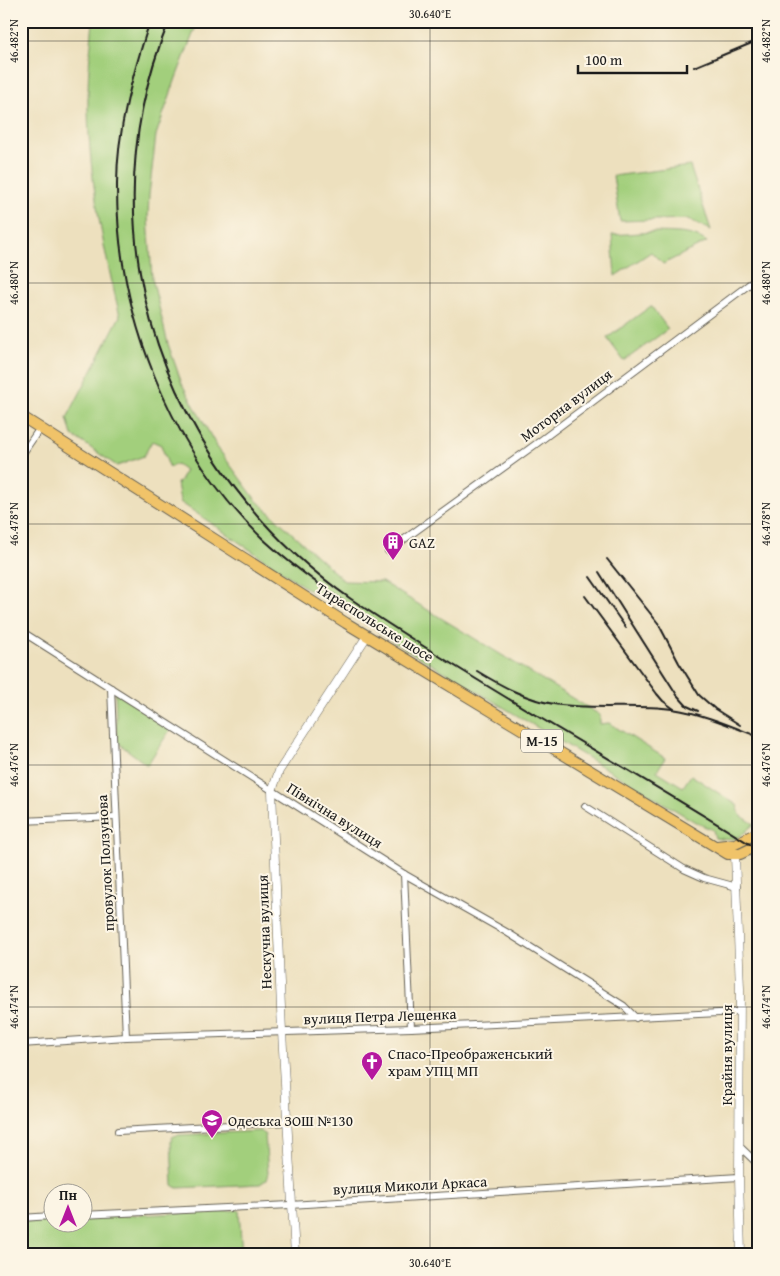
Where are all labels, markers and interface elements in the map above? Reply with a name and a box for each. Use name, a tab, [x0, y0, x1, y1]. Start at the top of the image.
text: 30.640°E	[409, 5, 451, 22]
text: 46.482°N	[5, 19, 22, 63]
text: 46.482°N	[757, 19, 774, 63]
scale bar	[578, 42, 686, 74]
text: 100 m	[585, 49, 623, 70]
text: 46.480°N	[5, 261, 22, 305]
text: 46.480°N	[757, 261, 774, 305]
street label: Моторна вулиця	[516, 363, 616, 446]
text: 46.478°N	[5, 502, 22, 546]
text: 46.478°N	[757, 502, 774, 546]
building icon: GAZ	[381, 530, 405, 561]
place label: GAZ	[409, 532, 435, 553]
street label: Тираспольське шосе	[312, 577, 438, 667]
road number: М-15	[521, 729, 563, 752]
text: 46.476°N	[5, 743, 22, 787]
text: 46.476°N	[757, 743, 774, 787]
street label: Північна вулиця	[283, 777, 387, 853]
street label: провулок Ползунова	[91, 793, 119, 932]
street label: Нескучна вулиця	[251, 874, 276, 990]
text: 46.474°N	[5, 985, 22, 1029]
text: 46.474°N	[757, 985, 774, 1029]
street label: вулиця Петра Лещенка	[303, 1003, 458, 1029]
street label: Крайня вулиця	[716, 1004, 737, 1106]
place label: Спасо-Преображенський храм УПЦ МП	[388, 1043, 553, 1081]
church icon: Спасо-Преображенський храм УПЦ МП	[360, 1050, 384, 1081]
school or university icon: Одеська ЗОШ №130	[200, 1108, 224, 1139]
place label: Одеська ЗОШ №130	[228, 1110, 353, 1131]
street label: вулиця Миколи Аркаса	[332, 1170, 488, 1200]
north arrow	[42, 1184, 92, 1234]
text: Пн	[59, 1185, 77, 1205]
text: 30.640°E	[409, 1254, 451, 1271]

